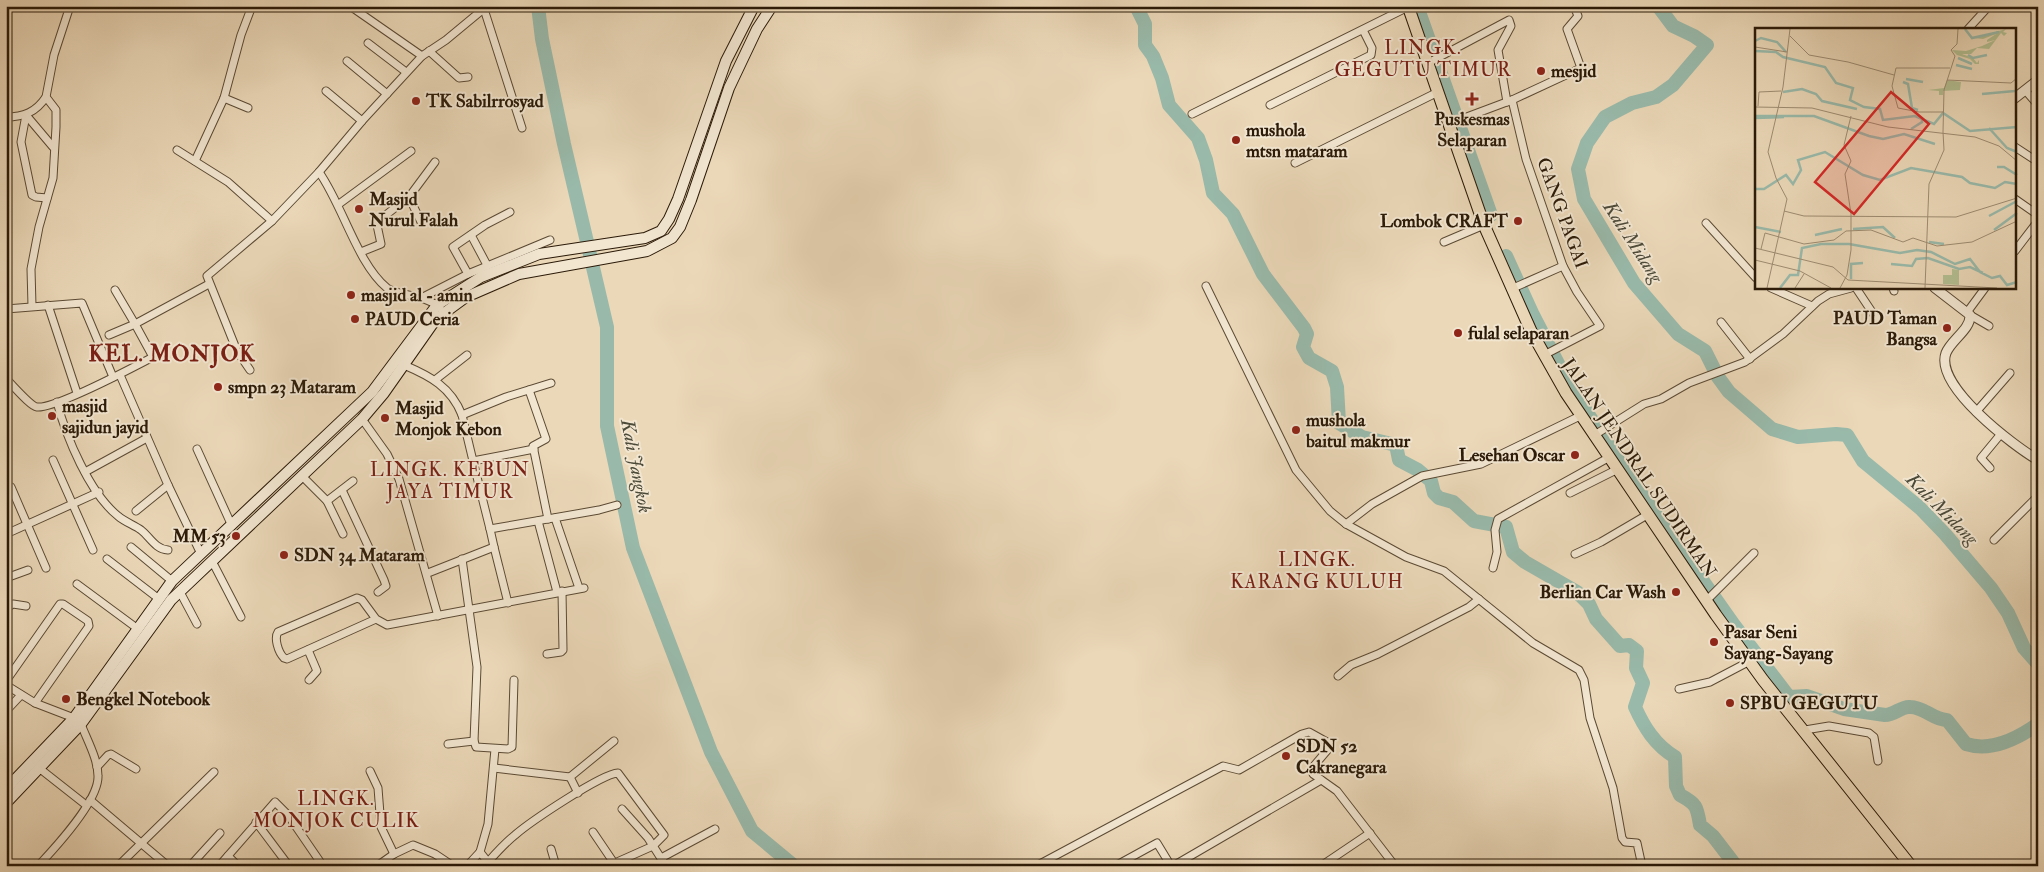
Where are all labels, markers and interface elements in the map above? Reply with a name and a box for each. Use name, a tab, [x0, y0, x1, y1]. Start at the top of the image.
inset map	[1755, 28, 2016, 289]
district label: LINGK. GEGUTU TIMUR	[1334, 36, 1512, 82]
place label: mesjid	[1551, 60, 1596, 83]
marker: mesjid	[1535, 65, 1547, 77]
place label: TK Sabilrrosyad	[425, 90, 544, 113]
marker: Puskesmas Selaparan	[1465, 92, 1479, 106]
marker: TK Sabilrrosyad	[410, 95, 422, 107]
place label: Puskesmas Selaparan	[1434, 108, 1510, 152]
place label: mushola mtsn mataram	[1246, 119, 1349, 163]
marker: mushola mtsn mataram	[1230, 134, 1242, 146]
street label: GANG PAGAI	[1531, 154, 1593, 272]
place label: Masjid Nurul Falah	[368, 188, 459, 232]
water label: Kali Midang	[1597, 196, 1669, 288]
marker: Masjid Nurul Falah	[353, 203, 365, 215]
place label: Lombok CRAFT	[1380, 210, 1509, 233]
marker: Lombok CRAFT	[1512, 215, 1524, 227]
place label: masjid al - amin	[361, 284, 473, 307]
marker: masjid al - amin	[345, 289, 357, 301]
place label: PAUD Taman Bangsa	[1833, 307, 1938, 351]
place label: PAUD Ceria	[365, 308, 460, 331]
marker: PAUD Ceria	[349, 313, 361, 325]
place label: fulal selaparan	[1468, 322, 1570, 345]
marker: PAUD Taman Bangsa	[1941, 322, 1953, 334]
marker: fulal selaparan	[1452, 327, 1464, 339]
district label: KEL. MONJOK	[88, 340, 256, 369]
street label: JALAN JENDRAL SUDIRMAN	[1556, 353, 1721, 582]
place label: smpn 23 Mataram	[228, 376, 357, 399]
marker: smpn 23 Mataram	[212, 381, 224, 393]
place label: masjid sajidun jayid	[62, 395, 149, 439]
place label: Masjid Monjok Kebon	[394, 397, 502, 441]
place label: mushola baitul makmur	[1305, 409, 1411, 453]
marker: masjid sajidun jayid	[46, 410, 58, 422]
marker: Masjid Monjok Kebon	[379, 412, 391, 424]
water label: Kali Jangkok	[615, 416, 657, 515]
marker: mushola baitul makmur	[1290, 424, 1302, 436]
place label: Lesehan Oscar	[1459, 444, 1565, 467]
marker: Lesehan Oscar	[1569, 449, 1581, 461]
district label: LINGK. KEBUN JAYA TIMUR	[370, 458, 530, 504]
water label: Kali Midang	[1900, 467, 1984, 551]
place label: MM 53	[172, 525, 226, 548]
marker: MM 53	[230, 530, 242, 542]
place label: SDN 34 Mataram	[294, 544, 426, 567]
district label: LINGK. KARANG KULUH	[1230, 548, 1404, 594]
marker: SDN 34 Mataram	[278, 549, 290, 561]
place label: Berlian Car Wash	[1539, 581, 1667, 604]
marker: Berlian Car Wash	[1670, 586, 1682, 598]
place label: Pasar Seni Sayang-Sayang	[1724, 621, 1834, 665]
marker: Pasar Seni Sayang-Sayang	[1708, 636, 1720, 648]
place label: Bengkel Notebook	[76, 688, 211, 711]
place label: SPBU GEGUTU	[1740, 692, 1879, 715]
marker: Bengkel Notebook	[60, 693, 72, 705]
marker: SPBU GEGUTU	[1724, 697, 1736, 709]
place label: SDN 52 Cakranegara	[1296, 735, 1387, 779]
marker: SDN 52 Cakranegara	[1280, 750, 1292, 762]
district label: LINGK. MONJOK CULIK	[252, 787, 420, 833]

